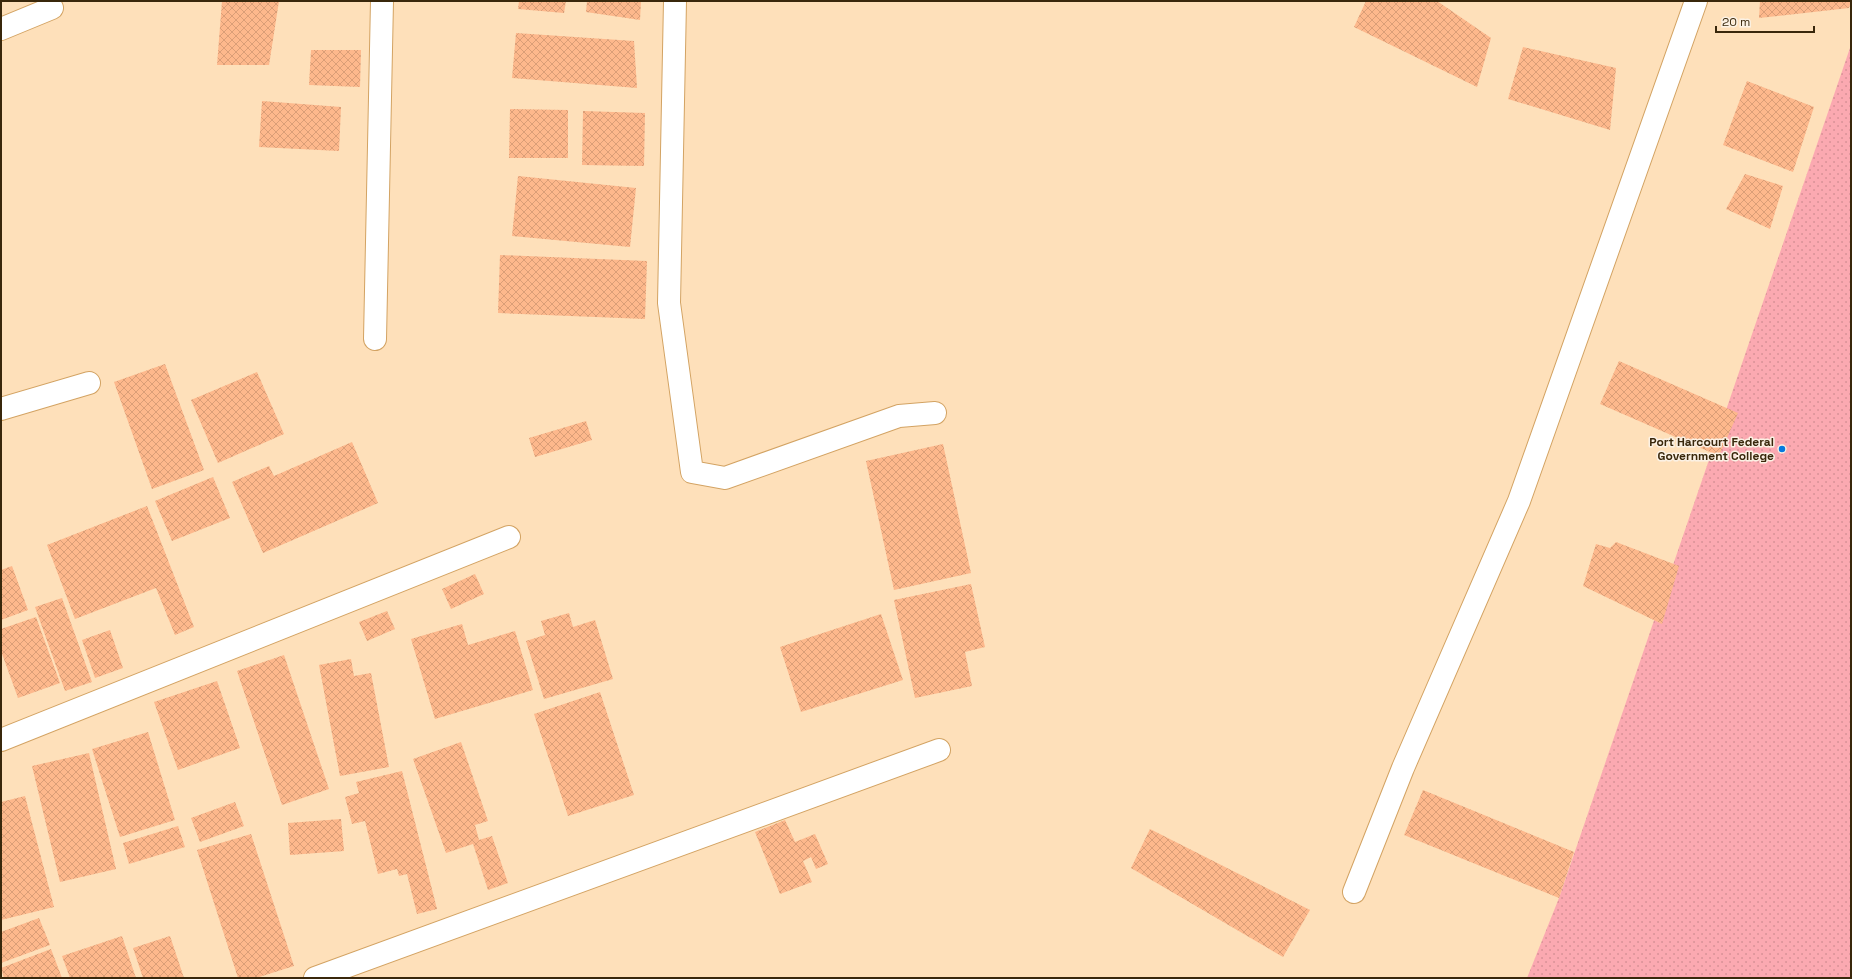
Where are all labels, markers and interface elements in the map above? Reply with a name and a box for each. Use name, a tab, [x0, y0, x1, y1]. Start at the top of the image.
scale bar	[1716, 8, 1814, 34]
text: 20 m	[1722, 14, 1750, 30]
place label: Port Harcourt Federal Government College	[1649, 434, 1774, 464]
marker: Port Harcourt Federal Government College	[1777, 444, 1787, 454]

